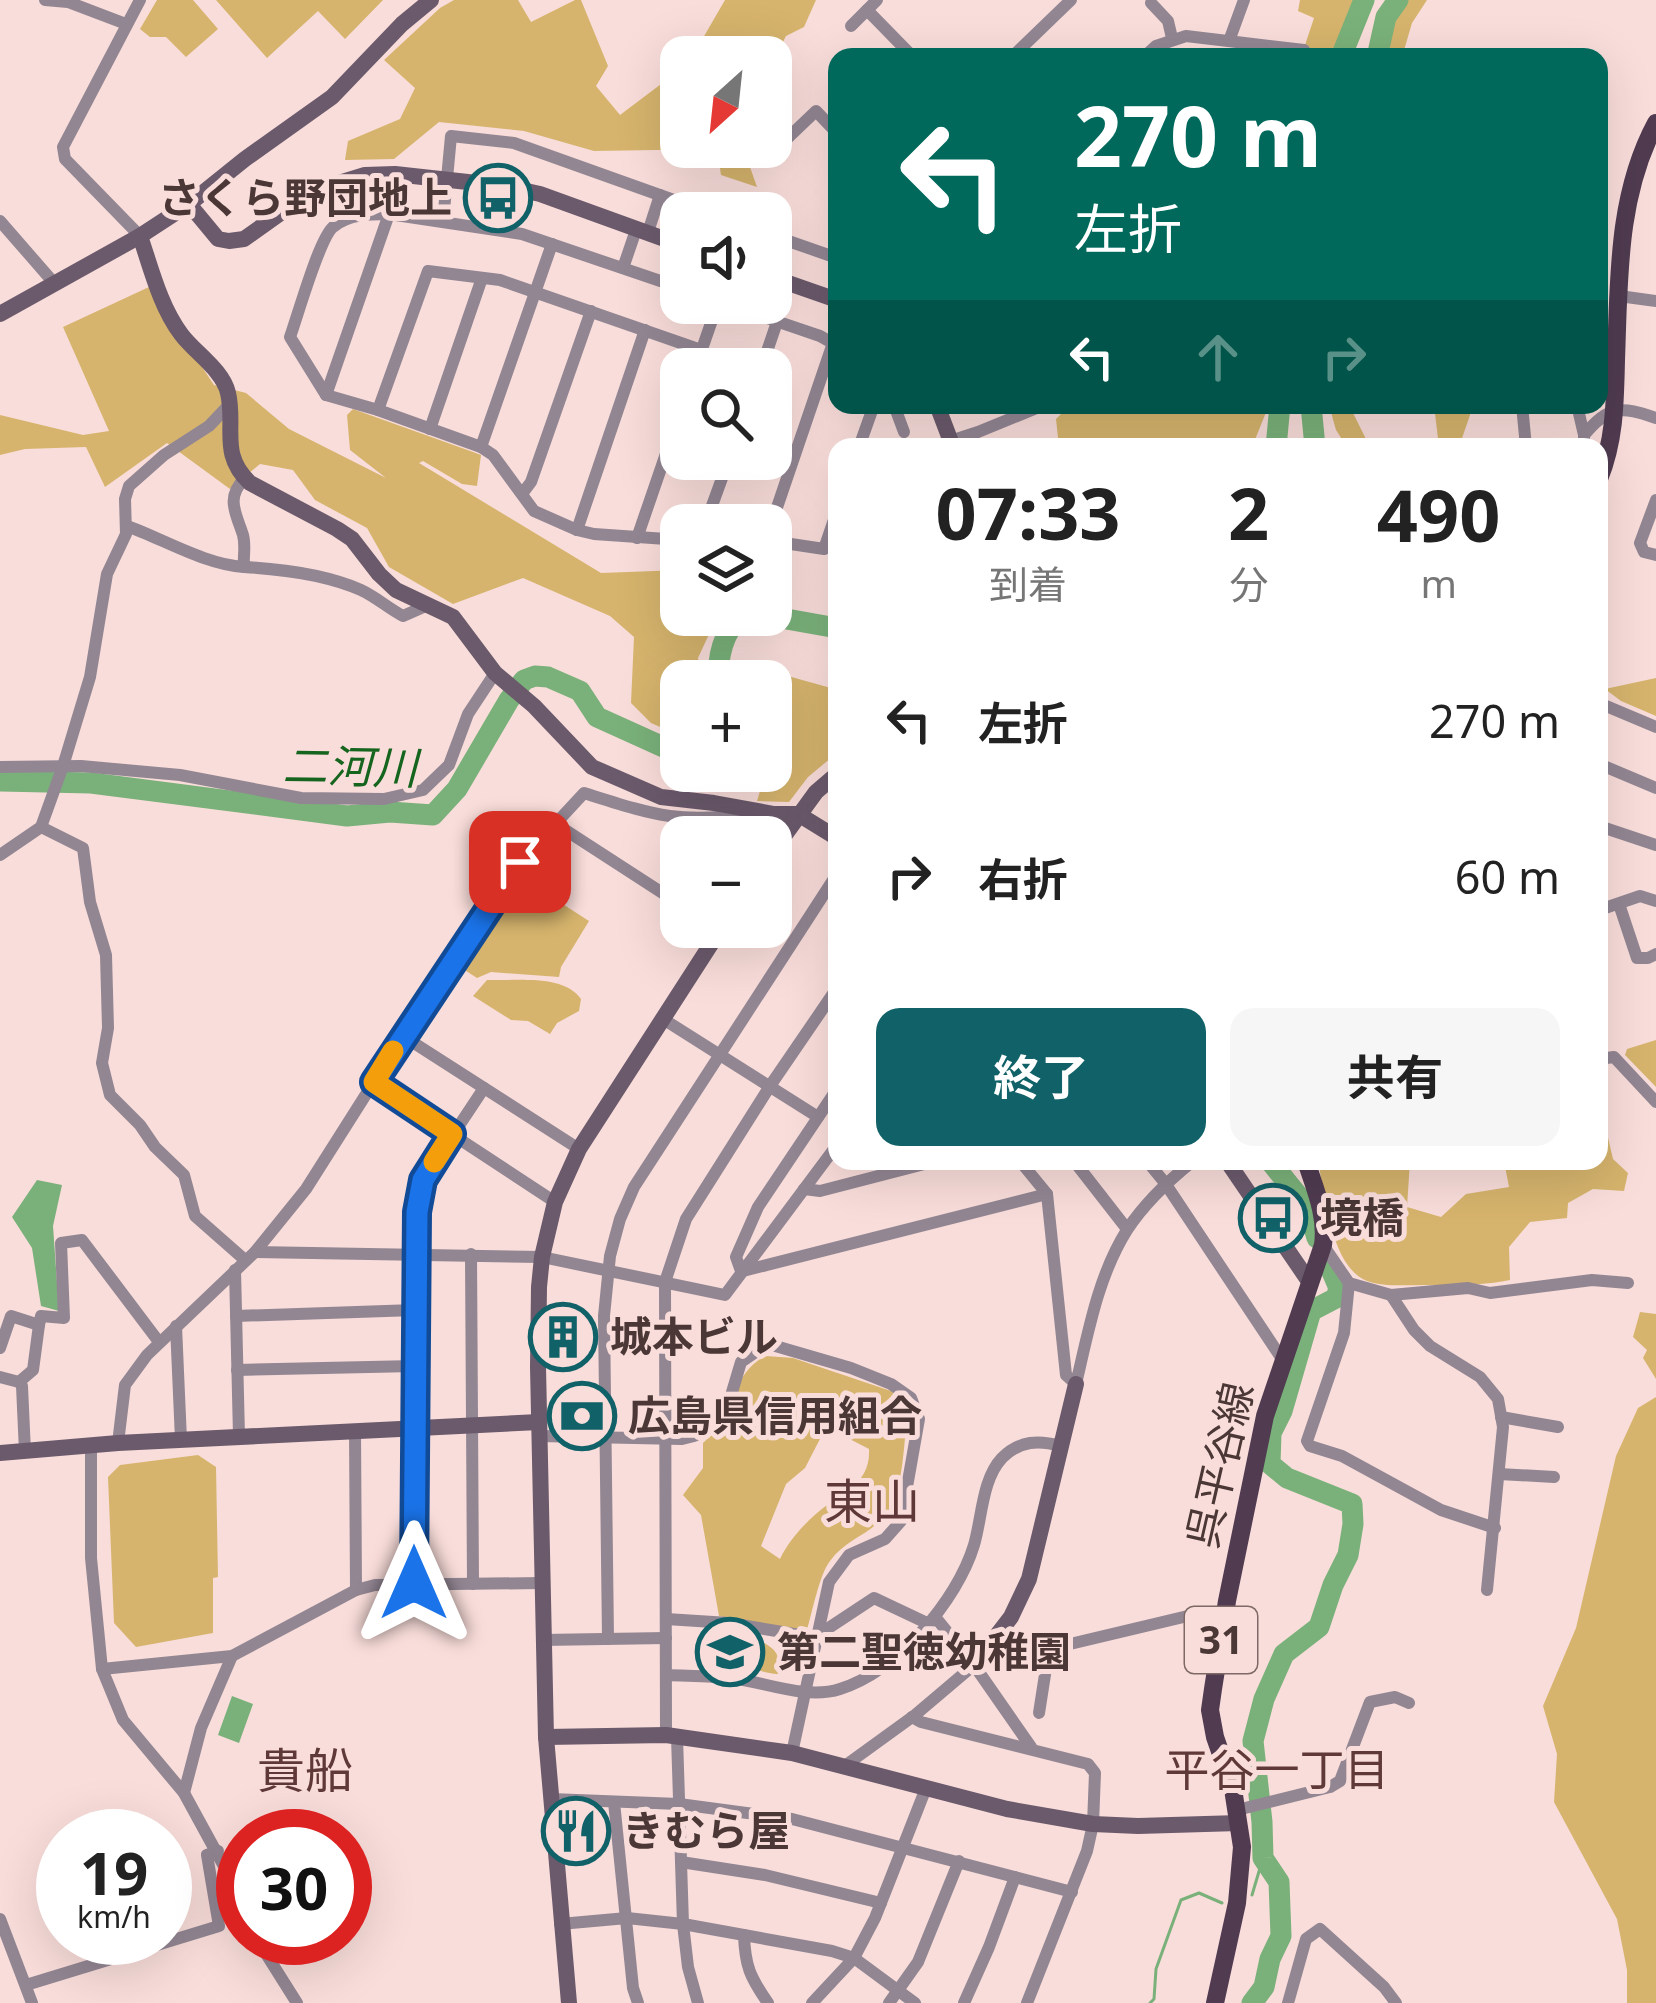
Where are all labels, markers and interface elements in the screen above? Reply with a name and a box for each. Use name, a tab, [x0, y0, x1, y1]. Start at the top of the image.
north arrow	[660, 36, 792, 168]
map controls	[660, 36, 792, 948]
text: 270 m	[1074, 77, 1322, 192]
icon: left	[876, 96, 1032, 252]
bus stop icon: さくら野団地上	[463, 163, 533, 233]
place label: さくら野団地上	[158, 168, 452, 225]
text: 左折	[1074, 191, 1182, 265]
button: sound	[660, 192, 792, 324]
icon: left	[1059, 324, 1125, 390]
icon: ahead	[1185, 324, 1251, 390]
icon: right	[1311, 324, 1377, 390]
button: search	[660, 348, 792, 480]
text: 07:33	[936, 463, 1121, 561]
text: 2	[1228, 463, 1269, 561]
text: 490	[1377, 465, 1500, 563]
button: layers	[660, 504, 792, 636]
text: m	[1420, 556, 1457, 609]
text: 到着	[989, 557, 1067, 610]
text: 分	[1229, 557, 1268, 610]
button: +	[660, 660, 792, 792]
icon: left	[876, 687, 942, 753]
text: 270 m	[1429, 690, 1560, 751]
text: 左折	[978, 692, 1068, 753]
water label: 二河川	[282, 734, 422, 797]
pin	[469, 811, 571, 913]
button: −	[660, 816, 792, 948]
icon: arrive	[487, 829, 553, 895]
icon: right	[876, 843, 942, 909]
text: 60 m	[1455, 846, 1560, 907]
text: 右折	[978, 848, 1068, 909]
button: 終了	[876, 1008, 1206, 1146]
button: 共有	[1230, 1008, 1560, 1146]
bus stop icon: 境橋	[1238, 1183, 1308, 1253]
place label: 境橋	[1320, 1188, 1404, 1245]
building icon: 城本ビル	[528, 1302, 598, 1372]
place label: 城本ビル	[610, 1307, 778, 1364]
street label: 呉平谷線	[1172, 1376, 1265, 1553]
bank icon: 広島県信用組合	[547, 1381, 617, 1451]
place label: 広島県信用組合	[628, 1386, 922, 1443]
district label: 東山	[824, 1468, 920, 1533]
position arrow	[351, 1520, 477, 1646]
road number: 31	[1185, 1607, 1257, 1673]
school or university icon: 第二聖徳幼稚園	[695, 1617, 765, 1687]
place label: 第二聖徳幼稚園	[777, 1622, 1071, 1679]
district label: 貴船	[257, 1737, 353, 1802]
district label: 平谷一丁目	[1164, 1738, 1390, 1799]
restaurant icon: きむら屋	[541, 1796, 611, 1866]
place label: きむら屋	[622, 1801, 790, 1858]
speed limit sign: 30	[216, 1809, 372, 1965]
text: 19	[80, 1831, 148, 1913]
text: km/h	[77, 1896, 151, 1937]

